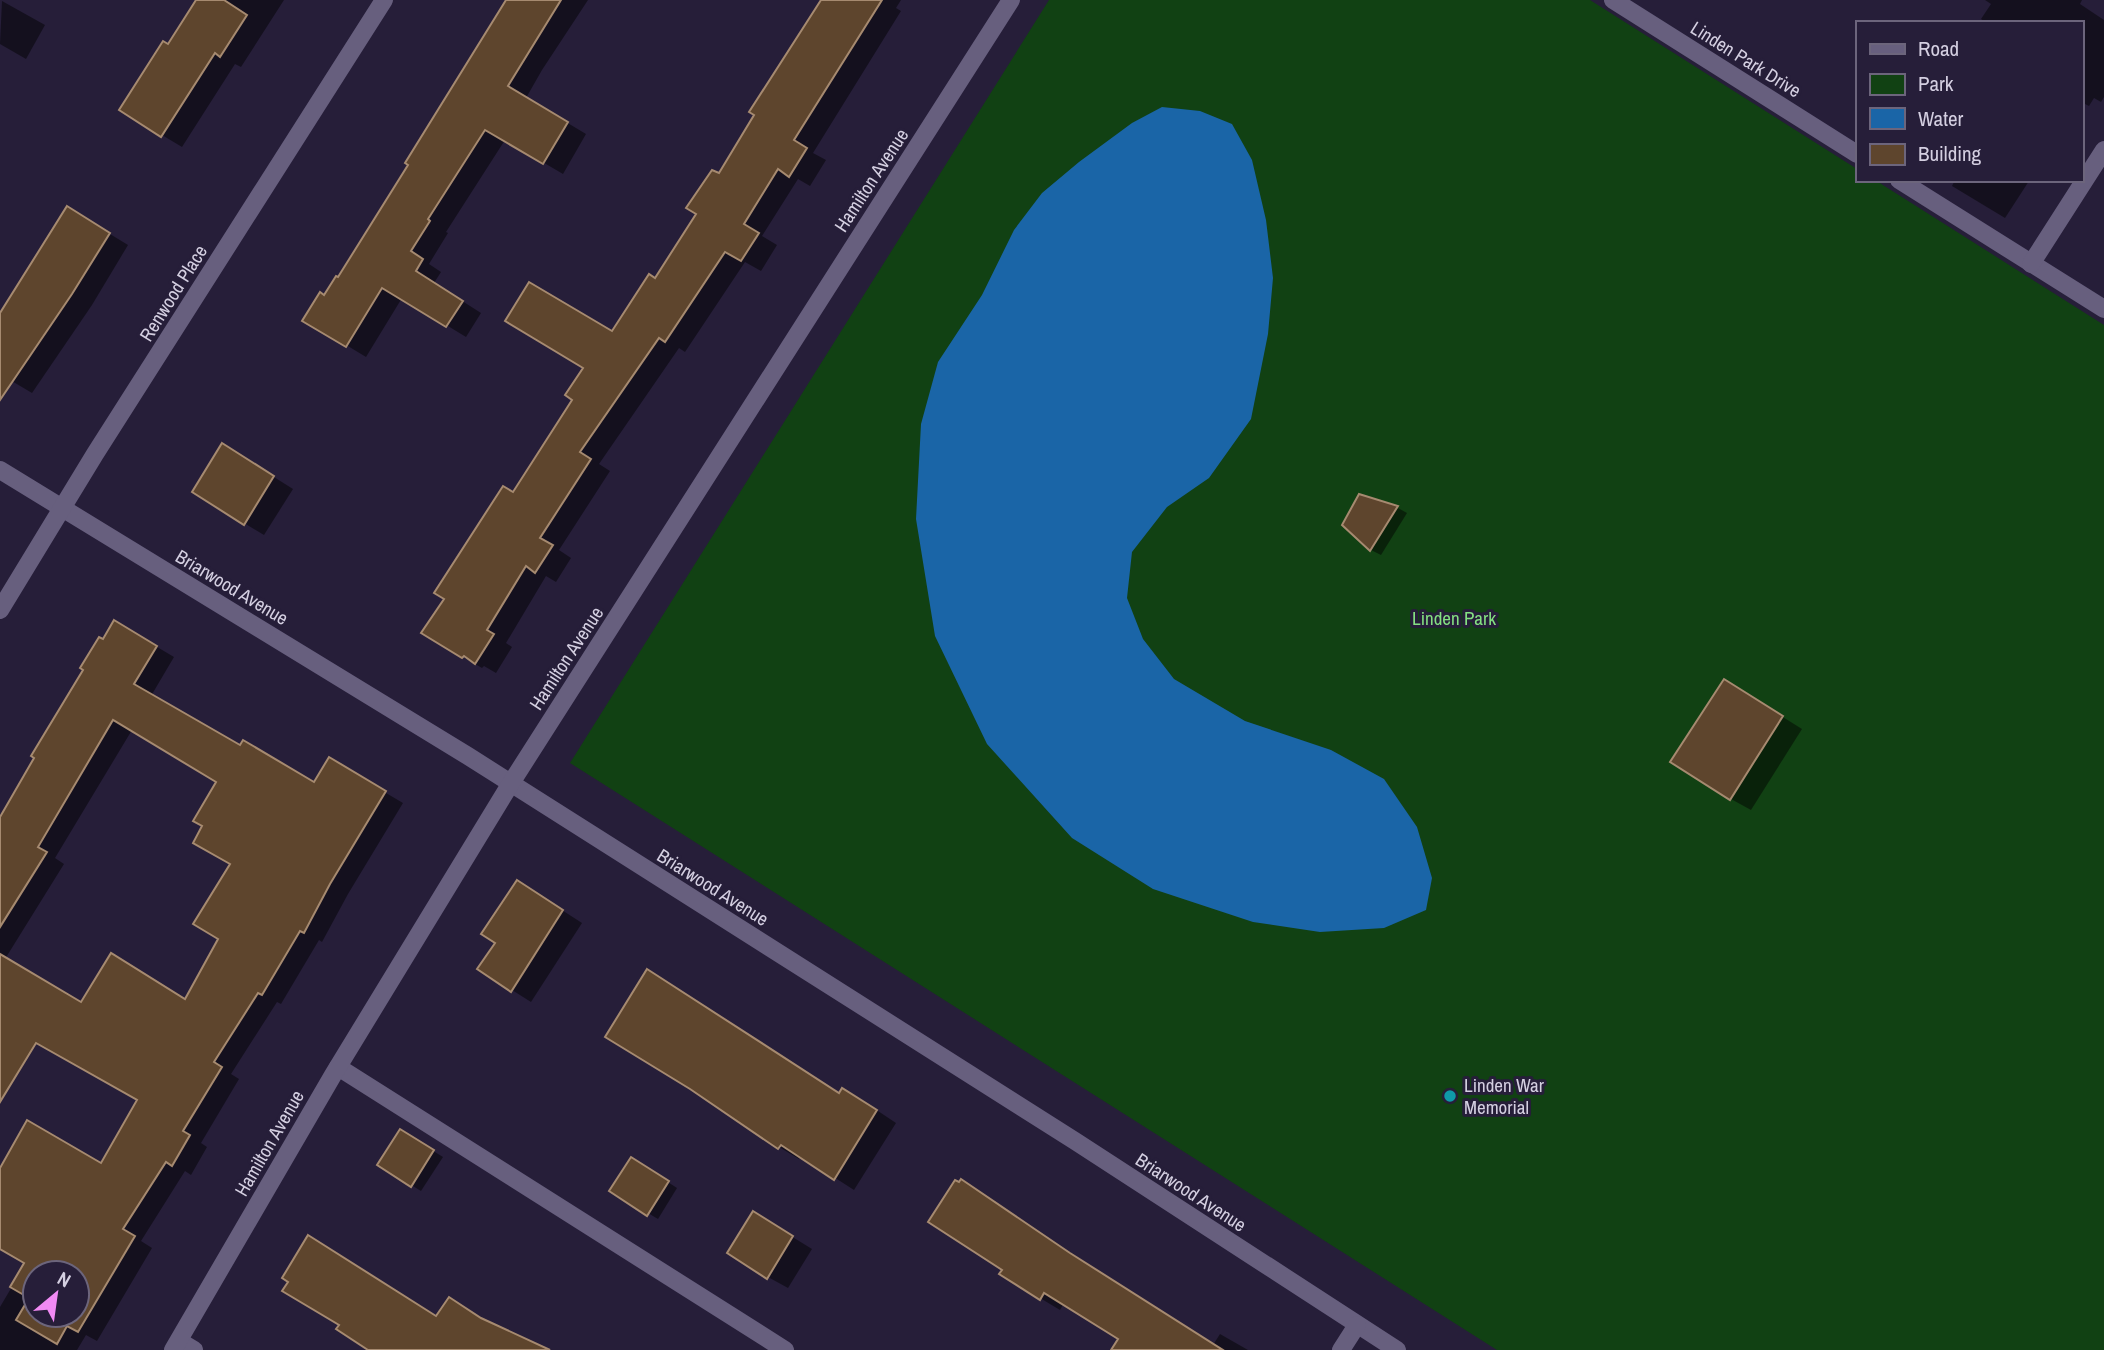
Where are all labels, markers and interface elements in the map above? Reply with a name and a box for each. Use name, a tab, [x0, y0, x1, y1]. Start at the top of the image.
street label: Linden Park Drive	[1686, 15, 1806, 103]
legend	[1856, 21, 2083, 182]
text: Road	[1918, 34, 1959, 63]
text: Park	[1918, 69, 1954, 98]
text: Water	[1918, 104, 1964, 133]
street label: Hamilton Avenue	[828, 123, 914, 237]
text: Building	[1918, 139, 1982, 168]
street label: Renwood Place	[133, 240, 213, 346]
street label: Briarwood Avenue	[171, 543, 293, 631]
street label: Hamilton Avenue	[523, 601, 609, 715]
park label: Linden Park	[1412, 605, 1496, 631]
street label: Briarwood Avenue	[652, 842, 774, 932]
place label: Linden War Memorial	[1464, 1072, 1545, 1120]
street label: Hamilton Avenue	[228, 1085, 310, 1201]
marker: Linden War Memorial	[1442, 1088, 1458, 1104]
street label: Briarwood Avenue	[1131, 1146, 1251, 1238]
north arrow	[21, 1259, 91, 1329]
text: N	[53, 1265, 75, 1293]

